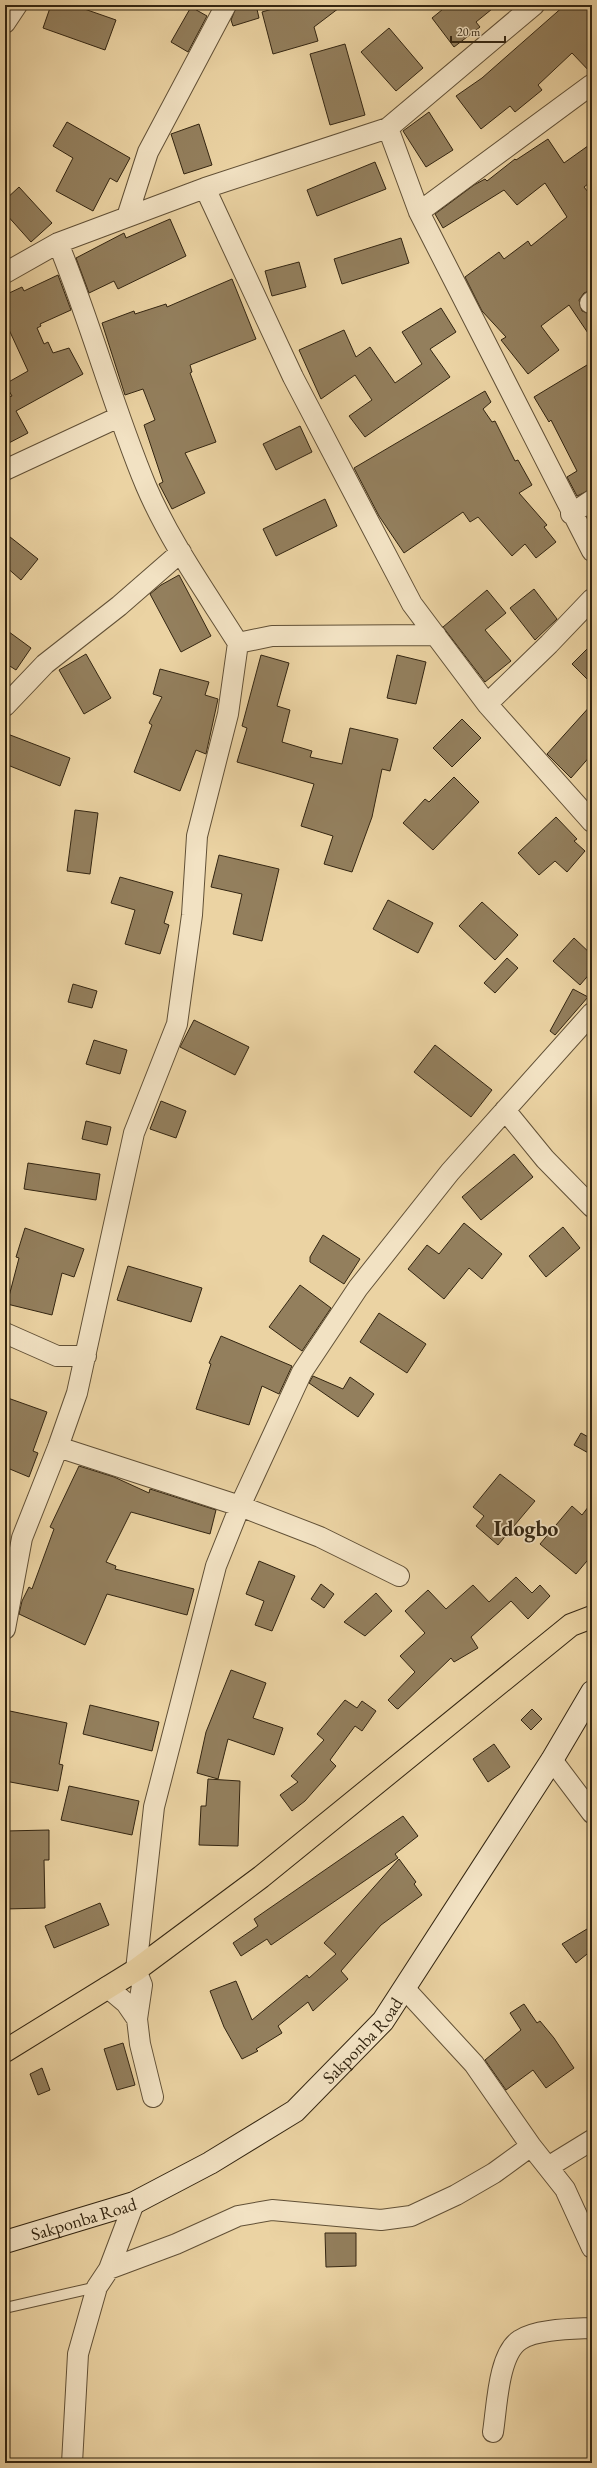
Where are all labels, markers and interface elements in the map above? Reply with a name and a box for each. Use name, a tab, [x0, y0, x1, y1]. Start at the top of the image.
scale bar	[451, 18, 505, 44]
text: 20 m	[457, 24, 481, 40]
district label: Idogbo	[494, 1514, 558, 1543]
street label: Sakponba Road	[317, 1992, 408, 2088]
street label: Sakponba Road	[28, 2191, 140, 2245]

